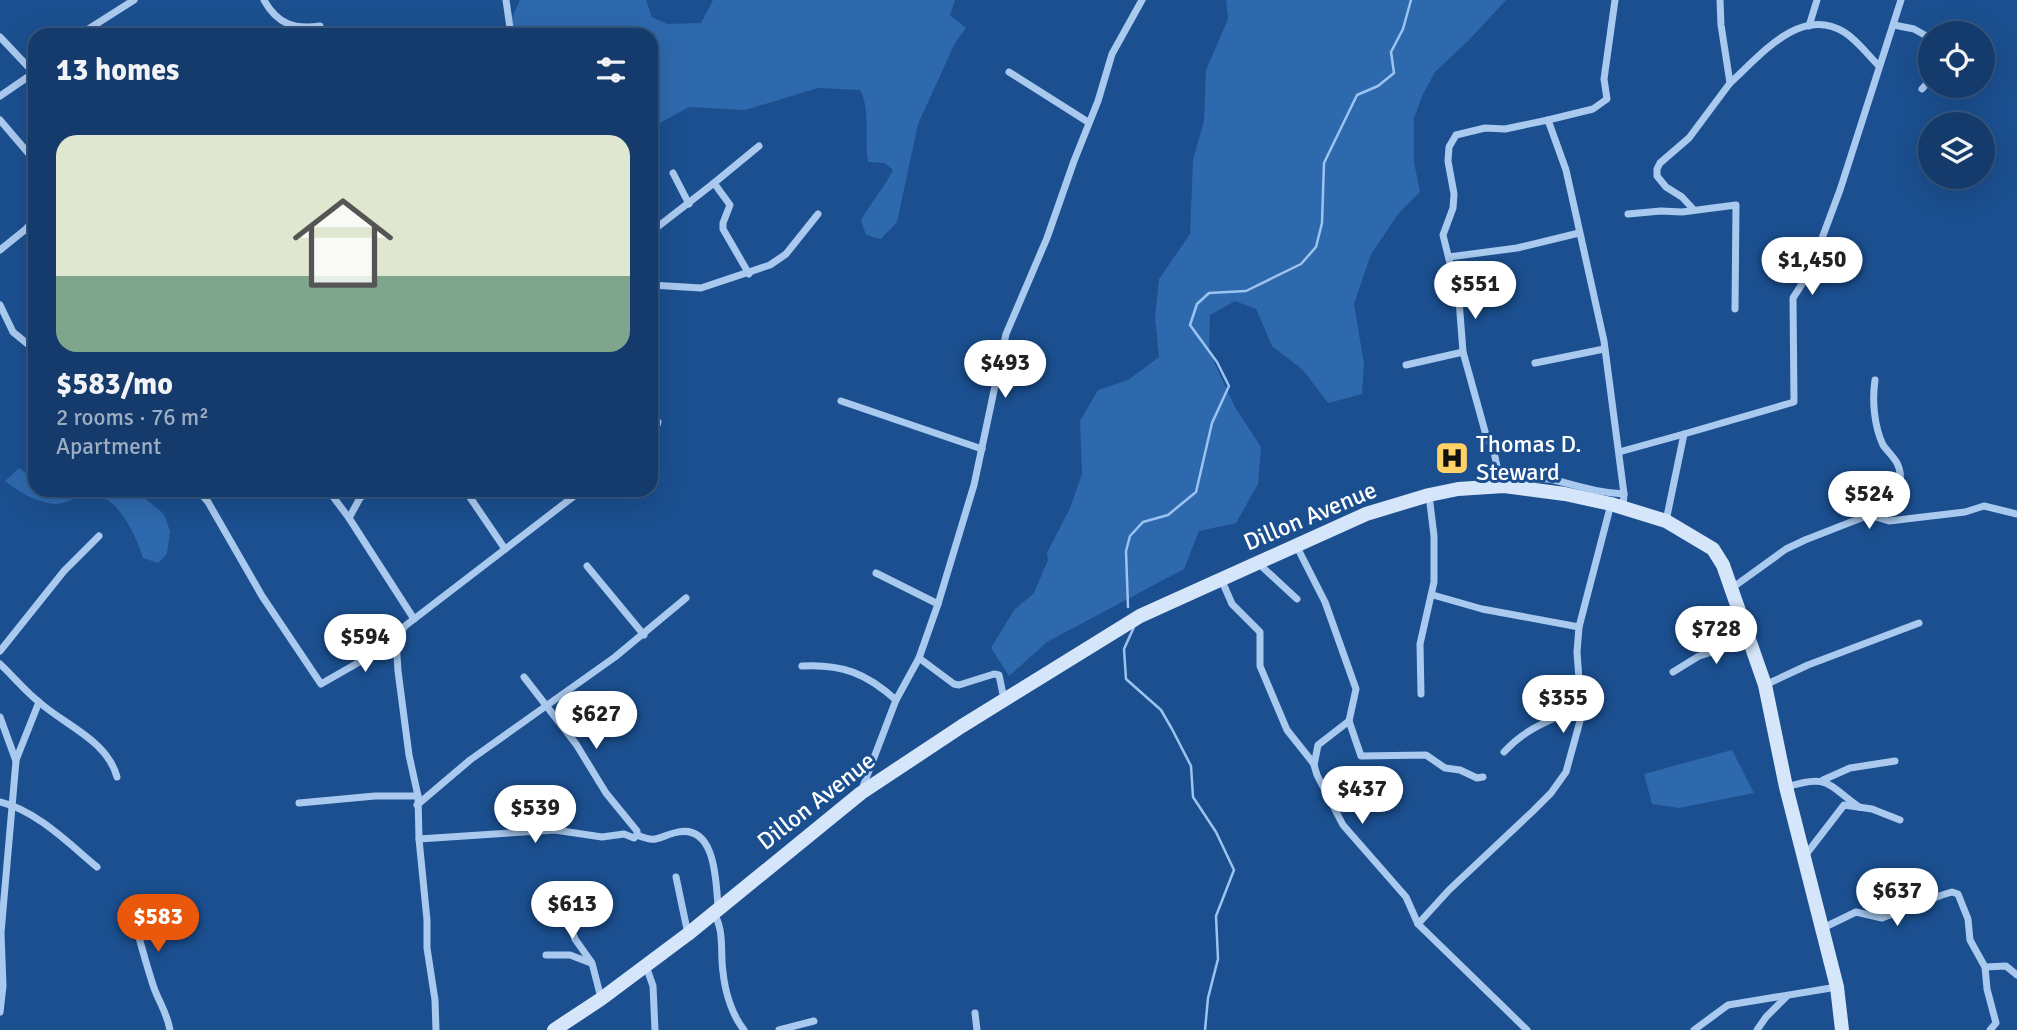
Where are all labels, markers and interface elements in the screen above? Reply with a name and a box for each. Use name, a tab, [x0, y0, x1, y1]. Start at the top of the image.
map controls	[1918, 21, 1995, 189]
button: locate	[1918, 21, 1995, 98]
icon: filters	[592, 51, 630, 89]
text: 13 homes	[56, 52, 179, 89]
button: layers	[1918, 112, 1995, 189]
icon: home	[280, 180, 406, 306]
pin: $1,450	[1755, 238, 1869, 297]
text: $1,450	[1778, 245, 1846, 274]
pin: $551	[1434, 262, 1516, 321]
text: $551	[1450, 269, 1500, 298]
pin: $493	[964, 340, 1046, 400]
text: $493	[980, 348, 1030, 377]
text: $583/mo	[56, 366, 173, 403]
text: 2 rooms · 76 m²	[56, 403, 209, 432]
place label: Thomas D. Steward	[1476, 429, 1582, 487]
text: Apartment	[56, 432, 161, 461]
hospital icon: Thomas D. Steward	[1433, 439, 1471, 477]
pin: $524	[1828, 472, 1910, 531]
street label: Dillon Avenue	[1239, 475, 1381, 557]
text: $524	[1844, 479, 1894, 508]
pin: $728	[1675, 606, 1757, 666]
pin: $594	[324, 614, 406, 674]
text: $728	[1691, 614, 1741, 643]
text: $594	[340, 622, 390, 651]
pin: $355	[1522, 676, 1604, 735]
text: $355	[1538, 683, 1588, 712]
pin: $627	[555, 692, 637, 751]
text: $627	[571, 699, 621, 728]
street label: Dillon Avenue	[751, 746, 881, 856]
pin: $437	[1321, 766, 1403, 826]
text: $437	[1337, 774, 1387, 803]
pin: $539	[494, 786, 576, 845]
text: $539	[510, 793, 560, 822]
pin: $637	[1856, 869, 1938, 928]
text: $637	[1872, 876, 1922, 905]
pin: $613	[531, 881, 613, 941]
text: $613	[547, 889, 597, 918]
pin: $583	[117, 894, 199, 954]
text: $583	[133, 902, 183, 931]

